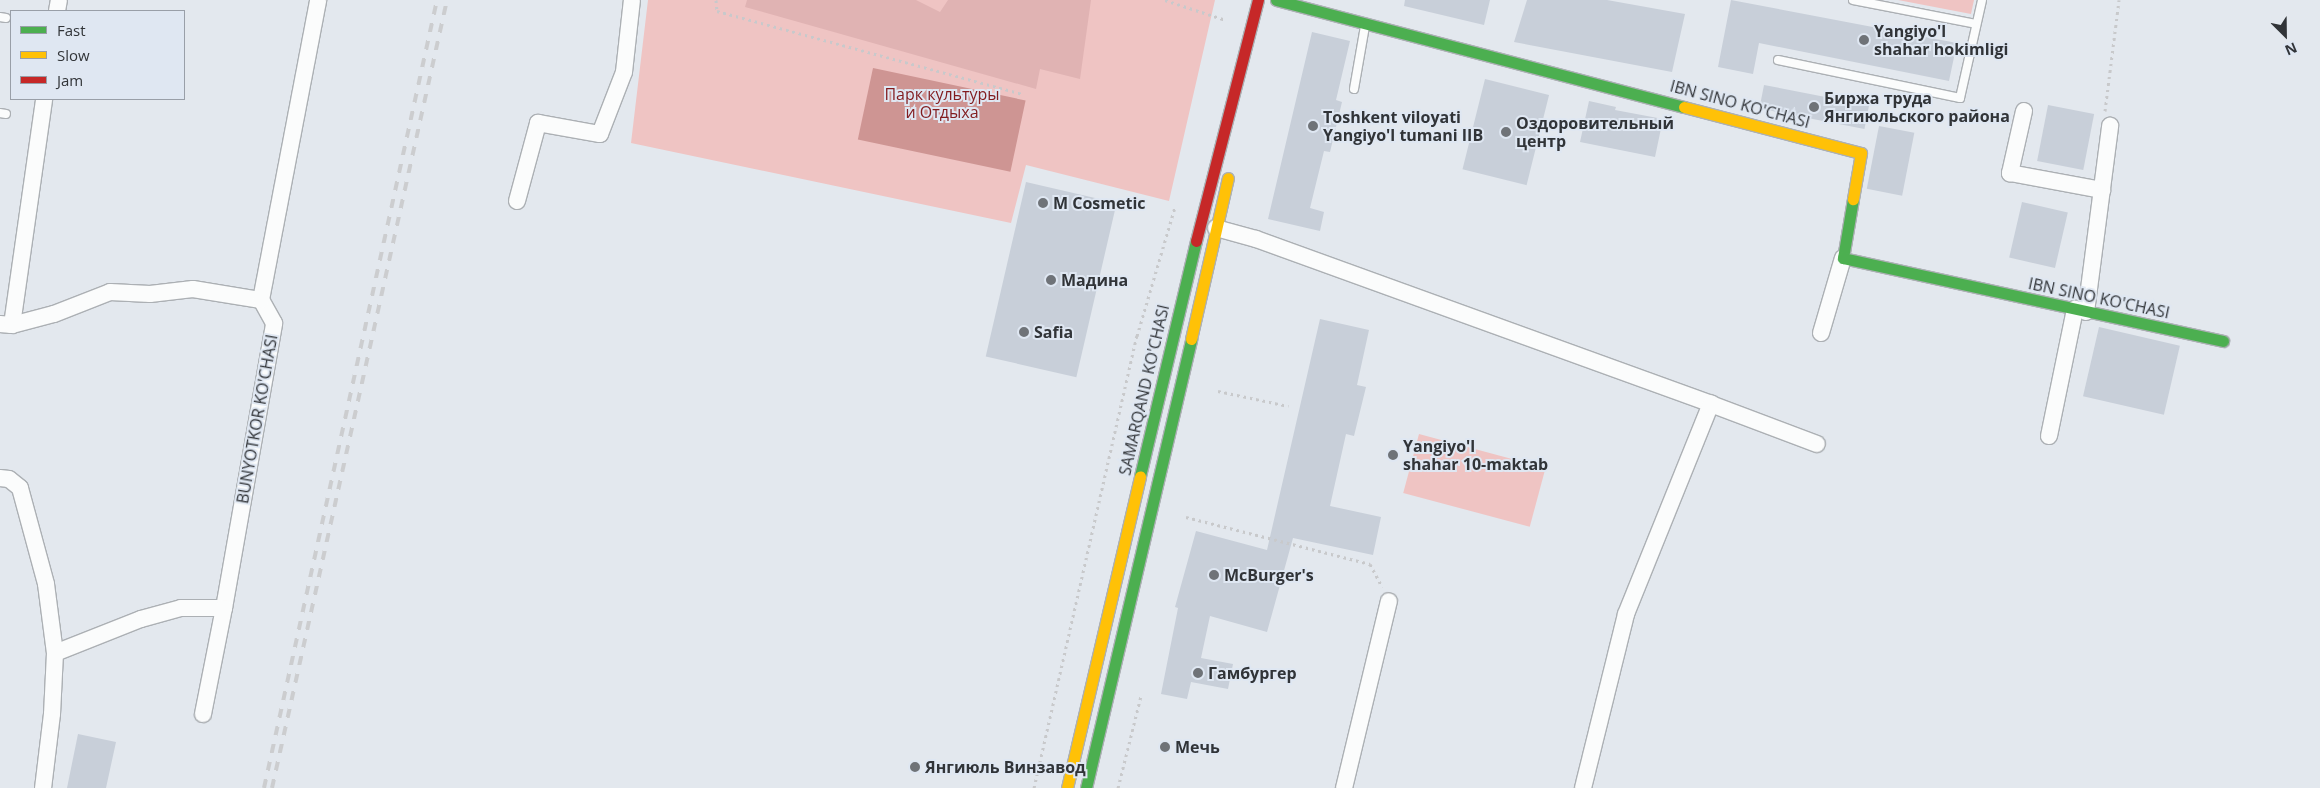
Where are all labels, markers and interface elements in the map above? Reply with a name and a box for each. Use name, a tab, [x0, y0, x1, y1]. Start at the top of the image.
legend	[10, 10, 185, 100]
north arrow	[2260, 10, 2310, 60]
text: Fast	[57, 20, 86, 40]
place label: Yangiyo'l shahar hokimligi	[1874, 21, 2008, 59]
marker: Yangiyo'l shahar hokimligi	[1858, 34, 1870, 46]
text: N	[2282, 38, 2300, 60]
text: Slow	[57, 45, 90, 65]
text: Jam	[57, 70, 83, 90]
street label: IBN SINO KO'CHASI	[1668, 76, 1812, 132]
park label: Парк культуры и Отдыха	[884, 84, 1000, 122]
place label: Биржа труда Янгиюльского района	[1824, 88, 2010, 126]
marker: Биржа труда Янгиюльского района	[1808, 101, 1820, 113]
place label: Toshkent viloyati Yangiyo'l tumani IIB	[1323, 107, 1483, 145]
place label: Оздоровительный центр	[1516, 113, 1674, 151]
marker: Toshkent viloyati Yangiyo'l tumani IIB	[1307, 120, 1319, 132]
marker: Оздоровительный центр	[1500, 126, 1512, 138]
place label: M Cosmetic	[1053, 193, 1146, 213]
marker: M Cosmetic	[1037, 197, 1049, 209]
place label: Мадина	[1061, 270, 1128, 290]
marker: Мадина	[1045, 274, 1057, 286]
street label: IBN SINO KO'CHASI	[2027, 274, 2171, 322]
street label: SAMARQAND KO'CHASI	[1115, 303, 1173, 477]
place label: Safia	[1034, 322, 1073, 342]
marker: Safia	[1018, 326, 1030, 338]
street label: BUNYOTKOR KO'CHASI	[233, 333, 281, 505]
place label: Yangiyo'l shahar 10-maktab	[1403, 436, 1548, 474]
marker: Yangiyo'l shahar 10-maktab	[1387, 449, 1399, 461]
place label: McBurger's	[1224, 565, 1314, 585]
marker: McBurger's	[1208, 569, 1220, 581]
place label: Гамбургер	[1208, 663, 1297, 683]
marker: Гамбургер	[1192, 667, 1204, 679]
place label: Мечь	[1175, 737, 1220, 757]
marker: Мечь	[1159, 741, 1171, 753]
place label: Янгиюль Винзавод	[925, 757, 1086, 777]
marker: Янгиюль Винзавод	[909, 761, 921, 773]

